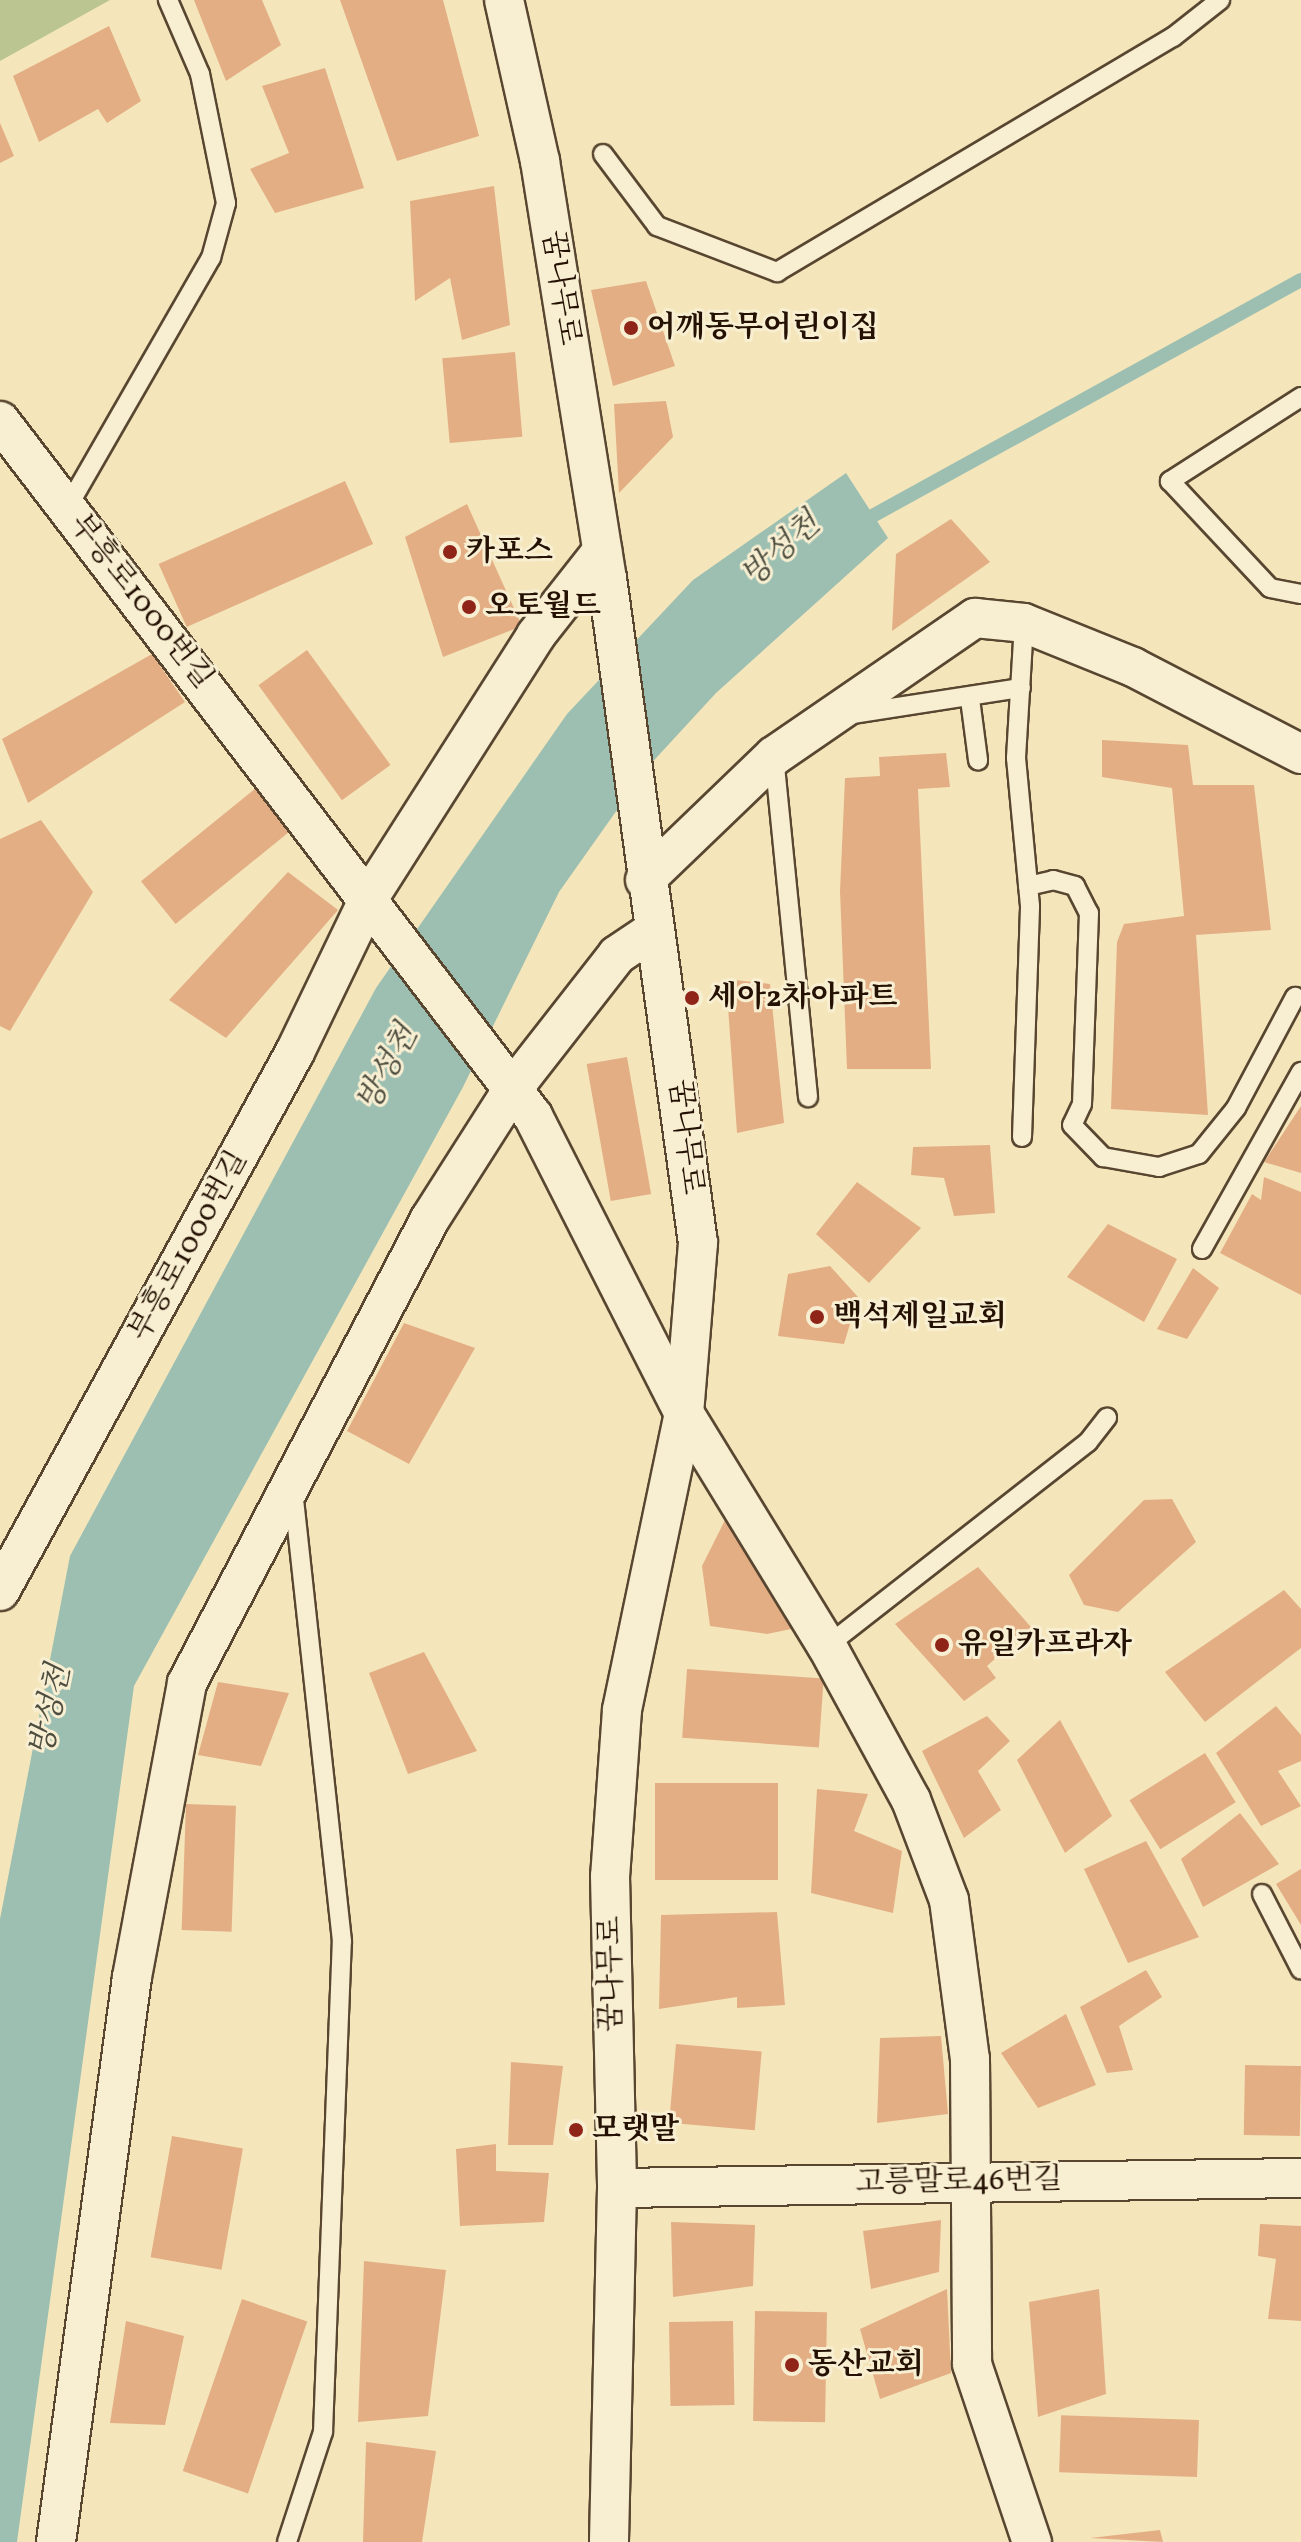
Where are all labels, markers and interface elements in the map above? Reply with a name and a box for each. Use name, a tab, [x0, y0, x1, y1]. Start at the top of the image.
street label: 꿈나무로	[533, 228, 587, 348]
place label: 어깨동무어린이집	[647, 310, 879, 346]
marker: 어깨동무어린이집	[622, 319, 640, 337]
water label: 방성천	[735, 506, 829, 596]
street label: 부흥로1000번길	[62, 507, 220, 697]
place label: 카포스	[466, 534, 553, 570]
marker: 카포스	[441, 543, 459, 561]
place label: 오토월드	[485, 589, 601, 625]
marker: 오토월드	[460, 598, 478, 616]
place label: 세아2차아파트	[708, 980, 897, 1016]
marker: 세아2차아파트	[683, 989, 701, 1007]
water label: 방성천	[350, 1019, 428, 1119]
street label: 꿈나무로	[660, 1077, 710, 1197]
street label: 부흥로1000번길	[122, 1145, 256, 1347]
place label: 백석제일교회	[833, 1299, 1007, 1335]
marker: 백석제일교회	[808, 1308, 826, 1326]
place label: 유일카프라자	[958, 1627, 1132, 1663]
marker: 유일카프라자	[933, 1636, 951, 1654]
water label: 방성천	[24, 1662, 80, 1760]
street label: 꿈나무로	[593, 1916, 631, 2032]
place label: 모랫말	[592, 2112, 679, 2148]
marker: 모랫말	[567, 2121, 585, 2139]
street label: 고릉말로46번길	[855, 2162, 1063, 2202]
place label: 동산교회	[808, 2347, 924, 2383]
marker: 동산교회	[783, 2356, 801, 2374]

